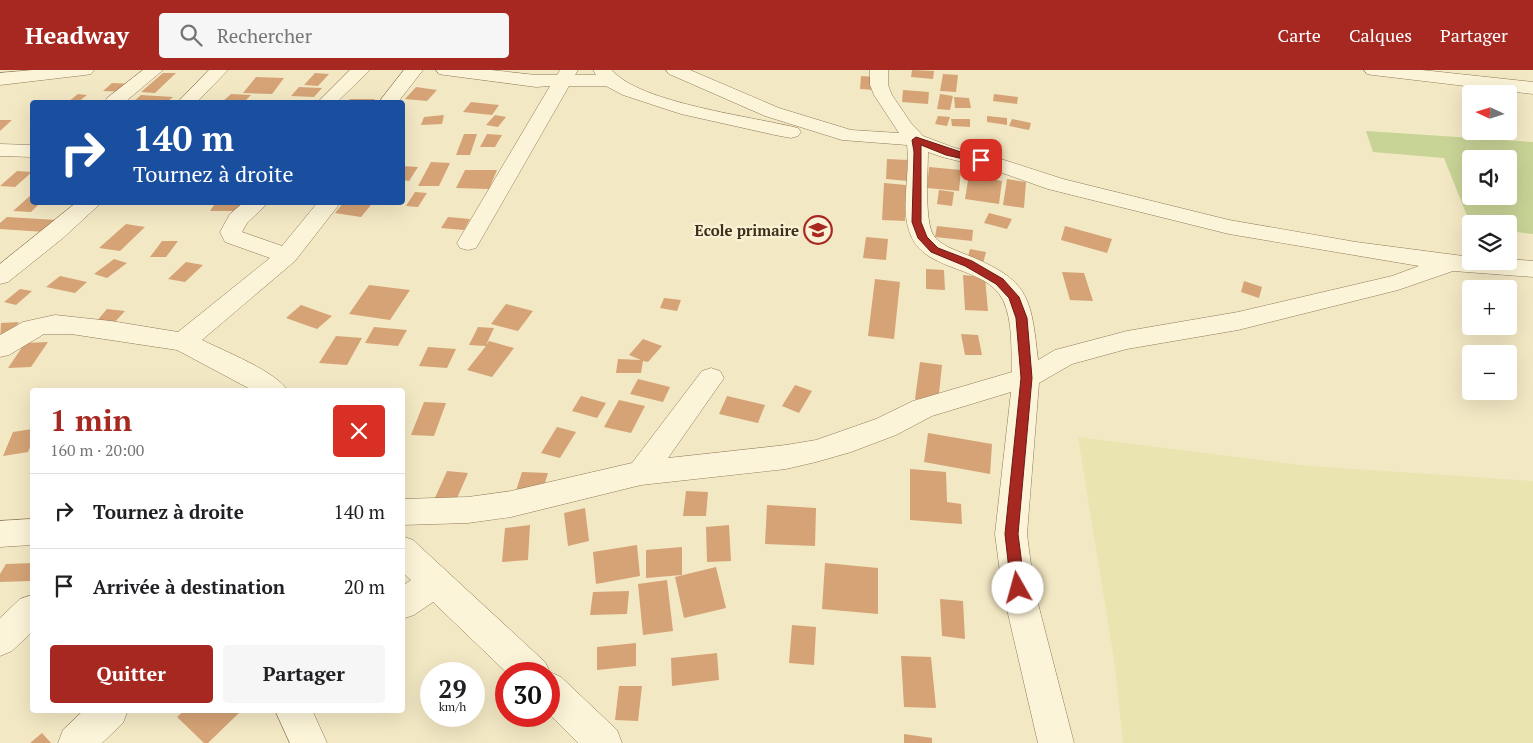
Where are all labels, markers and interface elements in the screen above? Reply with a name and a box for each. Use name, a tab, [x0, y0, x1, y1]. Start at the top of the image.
search box	[159, 13, 509, 58]
text: Headway	[25, 19, 129, 51]
icon: search	[177, 21, 205, 49]
text: Rechercher	[217, 23, 312, 48]
text: Carte	[1278, 23, 1321, 47]
text: Calques	[1349, 23, 1412, 47]
text: Partager	[1440, 23, 1508, 47]
north arrow	[1462, 85, 1518, 140]
map controls	[1462, 85, 1517, 400]
text: 140 m	[133, 115, 234, 161]
icon: right	[50, 120, 115, 185]
pin	[960, 139, 1002, 181]
icon: arrive	[967, 146, 995, 174]
button: sound	[1462, 150, 1517, 205]
text: Tournez à droite	[133, 159, 294, 188]
school or university icon: Ecole primaire	[803, 215, 833, 245]
button: layers	[1462, 215, 1517, 270]
place label: Ecole primaire	[695, 220, 799, 240]
button: +	[1462, 280, 1517, 335]
button: −	[1462, 345, 1517, 400]
text: 1 min	[50, 400, 132, 440]
button: close	[333, 405, 385, 457]
text: 160 m · 20:00	[50, 439, 144, 461]
icon: right	[50, 497, 78, 525]
text: Tournez à droite	[93, 499, 244, 524]
text: 140 m	[334, 499, 385, 524]
position arrow	[991, 561, 1043, 613]
icon: arrive	[50, 572, 78, 600]
text: Arrivée à destination	[93, 574, 285, 599]
text: 20 m	[344, 574, 385, 599]
button: Quitter	[50, 645, 213, 703]
button: Partager	[223, 645, 385, 703]
speed limit sign: 30	[495, 662, 560, 727]
text: 29	[438, 672, 467, 705]
text: km/h	[439, 699, 466, 714]

